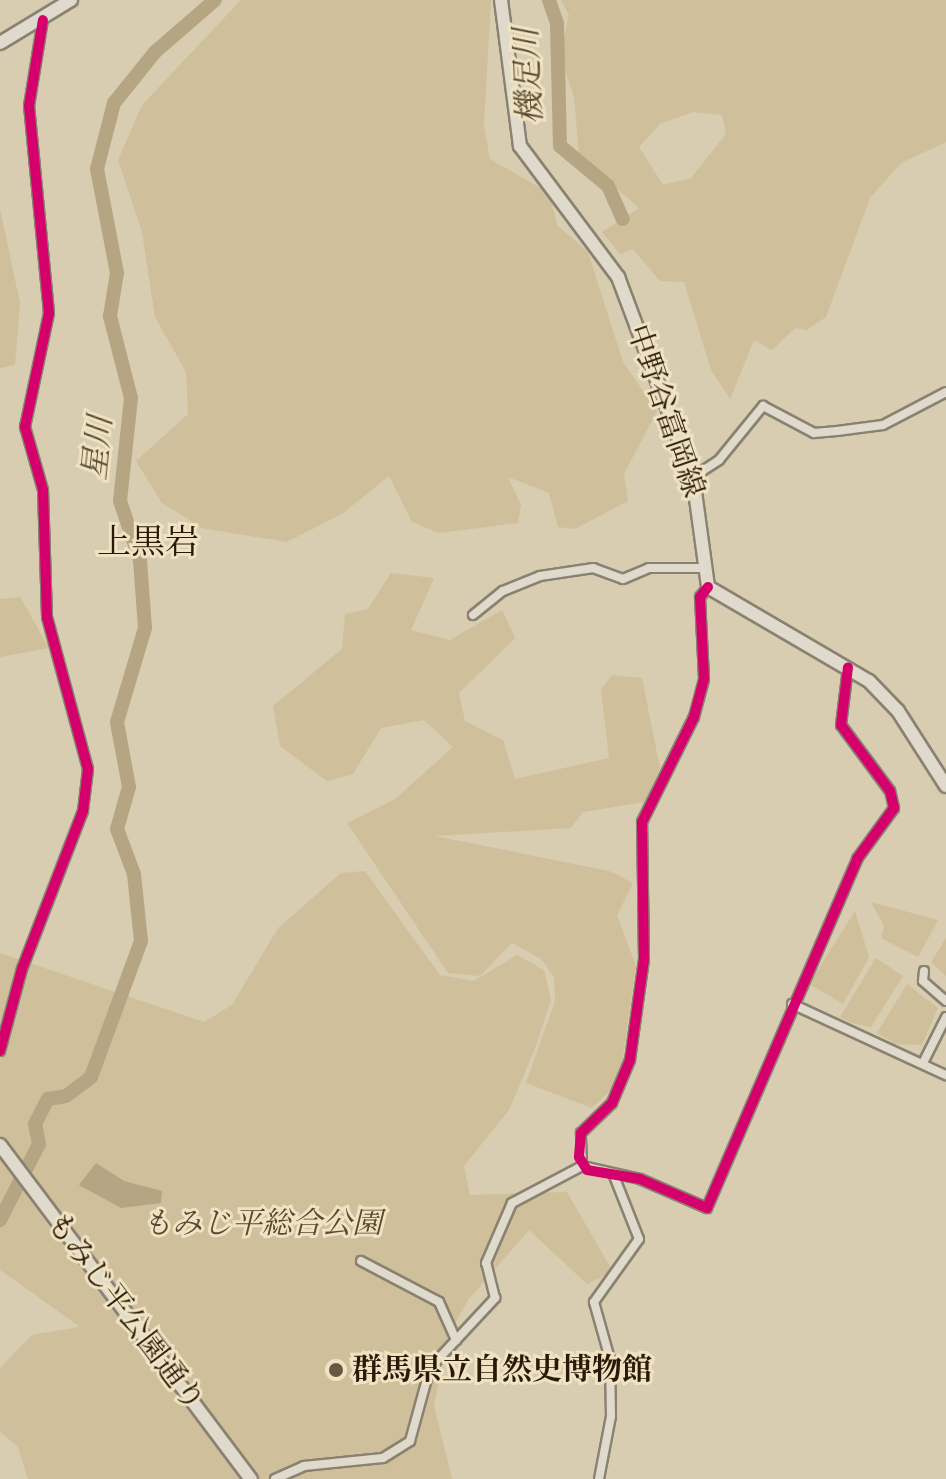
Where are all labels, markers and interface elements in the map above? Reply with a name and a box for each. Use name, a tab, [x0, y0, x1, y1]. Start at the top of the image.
water label: 機足川	[507, 27, 551, 125]
street label: 中野谷富岡線	[619, 320, 711, 502]
water label: 星川	[76, 414, 120, 482]
district label: 上黒岩	[97, 523, 199, 563]
street label: もみじ平公園通り	[38, 1205, 212, 1419]
park label: もみじ平総合公園	[142, 1206, 382, 1242]
place label: 群馬県立自然史博物館	[352, 1352, 652, 1388]
marker: 群馬県立自然史博物館	[327, 1361, 345, 1379]

